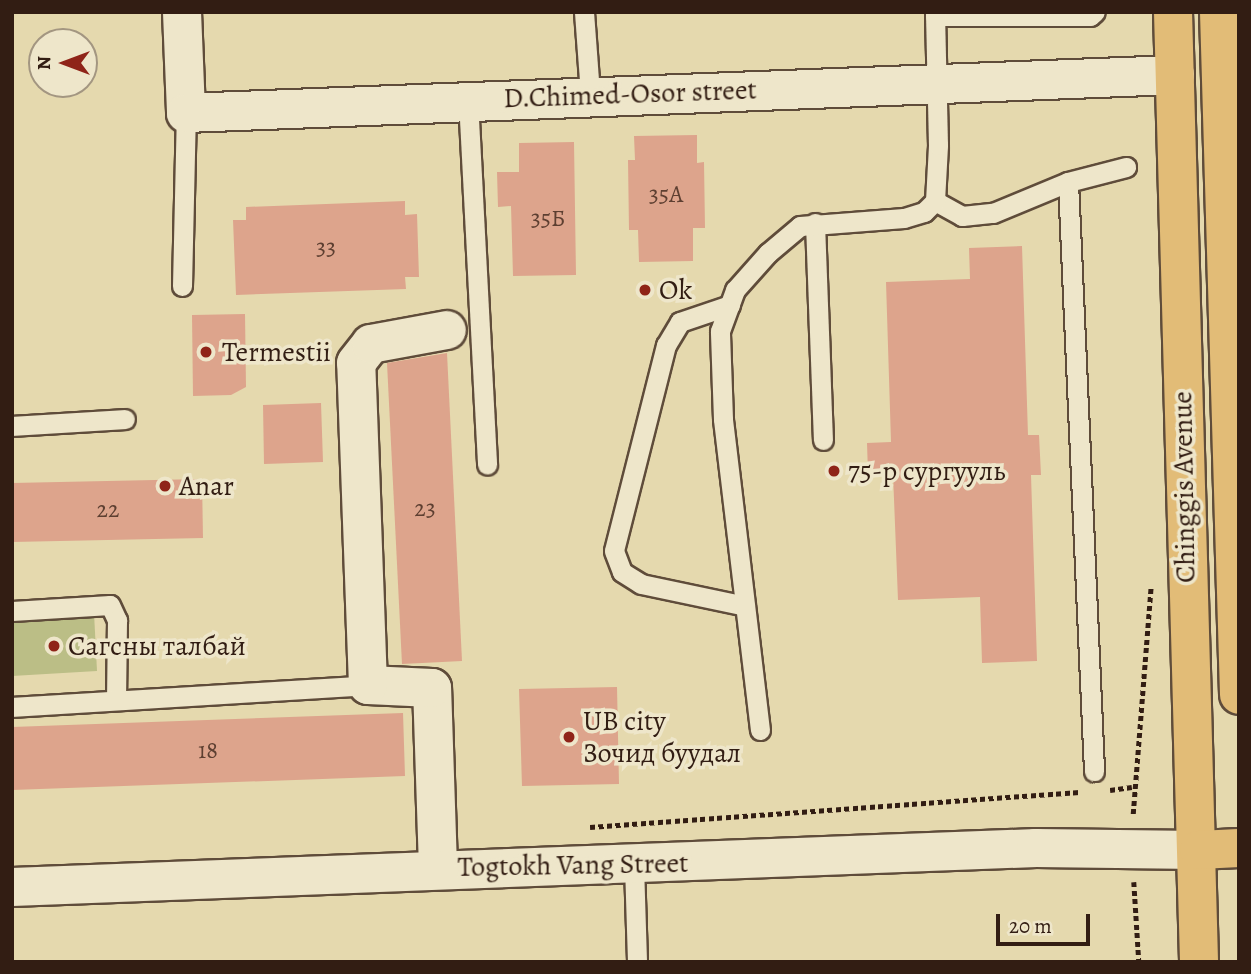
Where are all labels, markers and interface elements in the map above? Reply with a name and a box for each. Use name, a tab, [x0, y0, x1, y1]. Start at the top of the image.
north arrow	[28, 28, 98, 98]
text: N	[31, 56, 57, 70]
street label: D.Chimed-Osor street	[503, 73, 757, 115]
house number: 35А	[649, 181, 683, 209]
house number: 35Б	[531, 205, 565, 233]
house number: 33	[316, 234, 336, 262]
place label: Ok	[659, 273, 692, 307]
marker: Ok	[637, 282, 653, 298]
place label: Termestii	[222, 335, 331, 369]
marker: Termestii	[196, 342, 216, 362]
street label: Chinggis Avenue	[1166, 391, 1202, 583]
place label: 75-р сургууль	[848, 454, 1005, 488]
marker: 75-р сургууль	[826, 463, 842, 479]
place label: Anar	[179, 469, 234, 503]
marker: Anar	[157, 478, 173, 494]
house number: 23	[414, 495, 436, 523]
house number: 22	[97, 496, 119, 524]
place label: Сагсны талбай	[68, 629, 246, 663]
marker: Сагсны талбай	[46, 638, 62, 654]
place label: UB city Зочид буудал	[583, 704, 741, 770]
marker: UB city Зочид буудал	[561, 729, 577, 745]
house number: 18	[198, 737, 218, 765]
street label: Togtokh Vang Street	[457, 846, 689, 884]
scale bar	[999, 900, 1094, 944]
text: 20 m	[1009, 912, 1052, 940]

